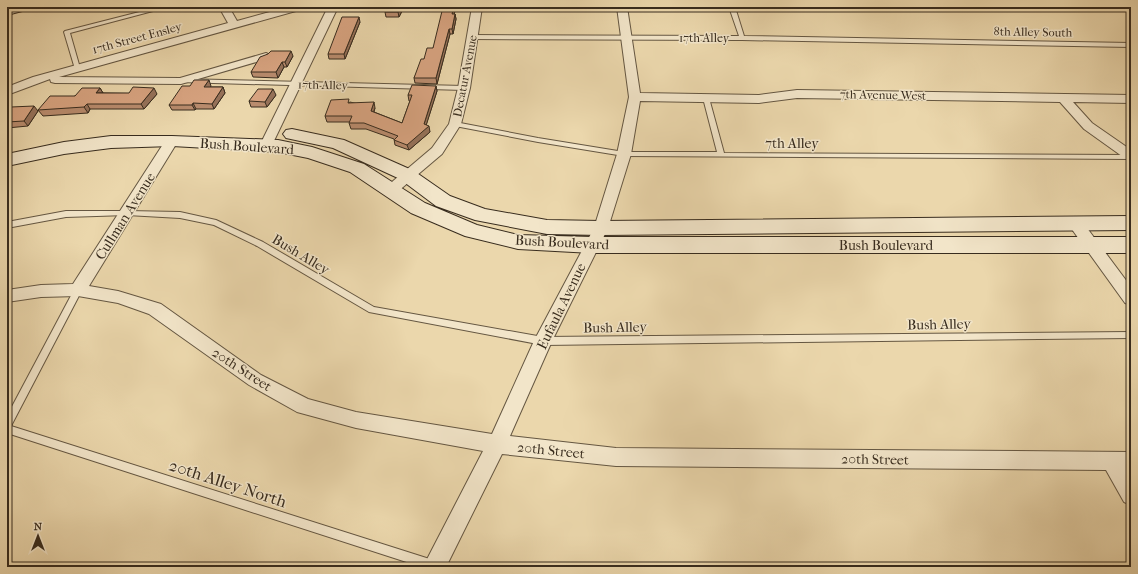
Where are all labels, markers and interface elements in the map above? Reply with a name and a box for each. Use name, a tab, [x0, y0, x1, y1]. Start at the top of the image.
street label: 17th Street Ensley	[91, 19, 184, 57]
street label: 8th Alley South	[994, 24, 1073, 40]
street label: 17th Alley	[679, 31, 730, 45]
street label: Decatur Avenue	[450, 34, 480, 118]
street label: 17th Alley	[298, 78, 349, 92]
street label: 7th Avenue West	[840, 87, 927, 103]
street label: Bush Boulevard	[199, 135, 295, 158]
street label: 7th Alley	[765, 135, 819, 152]
street label: Cullman Avenue	[92, 169, 159, 263]
street label: Bush Alley	[269, 231, 333, 278]
street label: Bush Boulevard	[514, 232, 610, 253]
street label: Bush Boulevard	[839, 237, 934, 254]
street label: Eufaula Avenue	[533, 260, 590, 352]
street label: Bush Alley	[907, 315, 972, 334]
street label: Bush Alley	[583, 318, 648, 337]
street label: 20th Street	[209, 344, 275, 395]
street label: 20th Street	[516, 439, 586, 462]
street label: 20th Street	[841, 450, 909, 469]
street label: 20th Alley North	[167, 455, 290, 512]
north arrow	[18, 516, 58, 556]
text: N	[34, 520, 43, 533]

